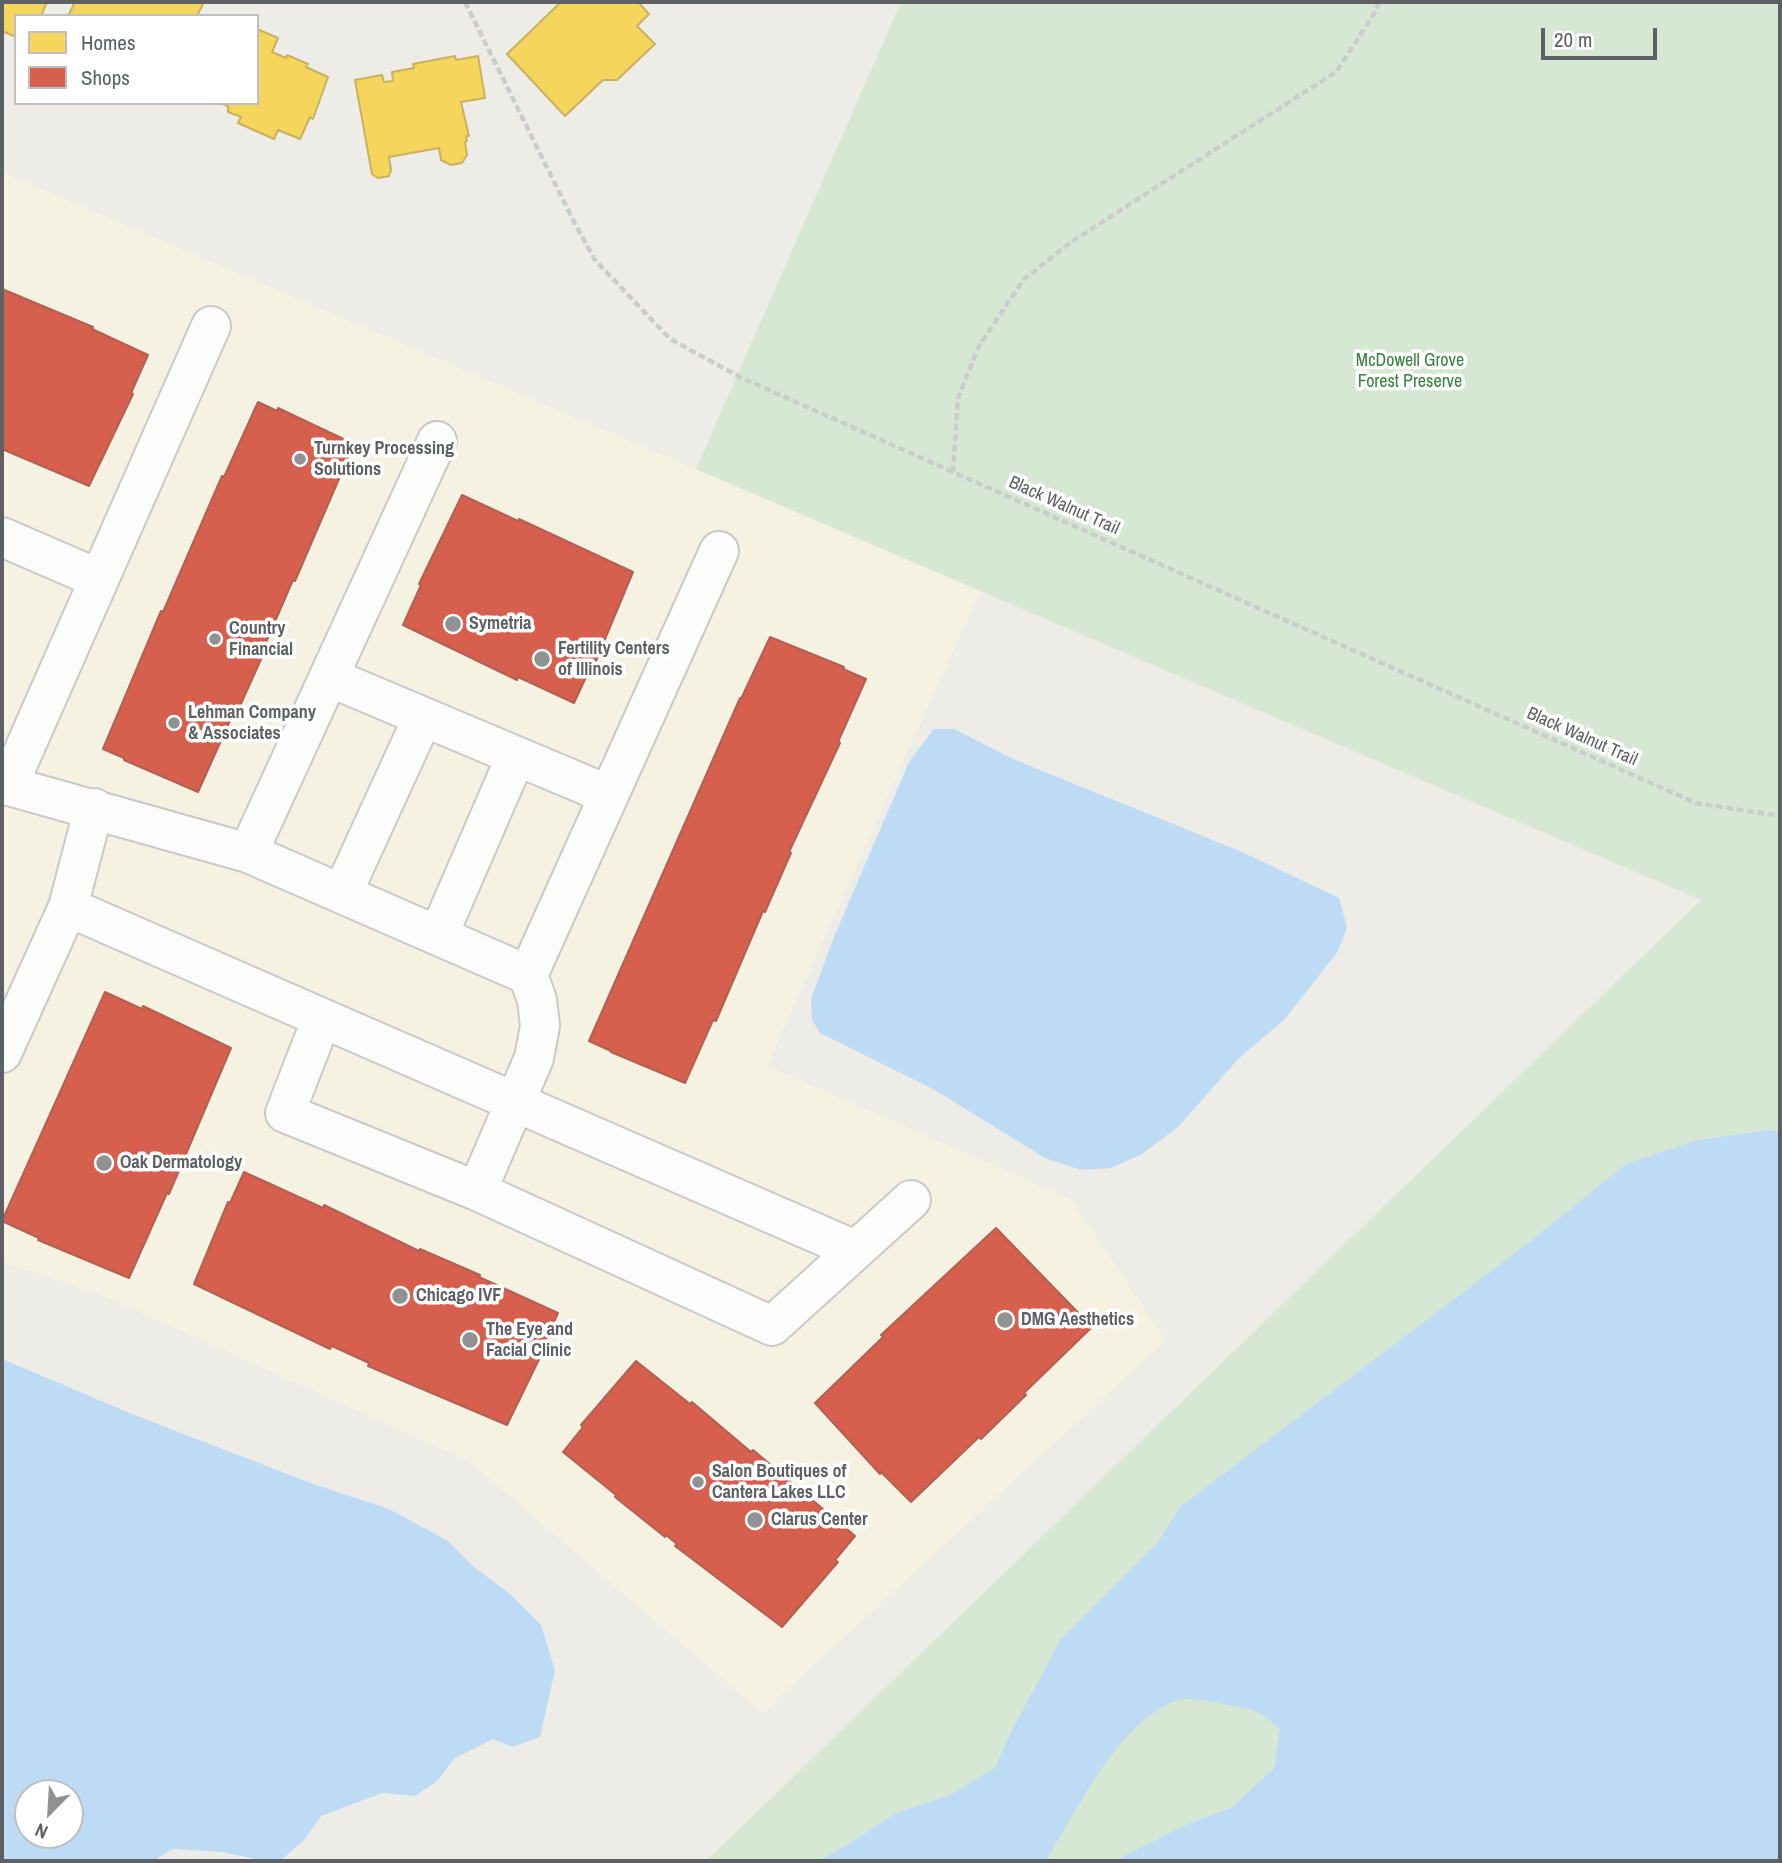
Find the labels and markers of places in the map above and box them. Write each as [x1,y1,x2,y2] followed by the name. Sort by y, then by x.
[314,438,454,480] place label: Turnkey Processing Solutions
[292,451,308,467] marker: Turnkey Processing Solutions
[469,613,531,635] place label: Symetria
[443,614,463,634] marker: Symetria
[229,618,293,660] place label: Country Financial
[207,631,223,647] marker: Country Financial
[558,638,670,680] place label: Fertility Centers of Illinois
[532,649,552,669] marker: Fertility Centers of Illinois
[188,702,316,744] place label: Lehman Company & Associates
[166,715,182,731] marker: Lehman Company & Associates
[120,1152,242,1174] place label: Oak Dermatology
[94,1153,114,1173] marker: Oak Dermatology
[416,1285,501,1307] place label: Chicago IVF
[390,1286,410,1306] marker: Chicago IVF
[1021,1309,1134,1331] place label: DMG Aesthetics
[995,1310,1015,1330] marker: DMG Aesthetics
[486,1319,573,1362] place label: The Eye and Facial Clinic
[460,1330,480,1350] marker: The Eye and Facial Clinic
[712,1461,846,1504] place label: Salon Boutiques of Cantera Lakes LLC
[690,1474,706,1490] marker: Salon Boutiques of Cantera Lakes LLC
[771,1509,868,1531] place label: Clarus Center
[745,1510,765,1530] marker: Clarus Center

